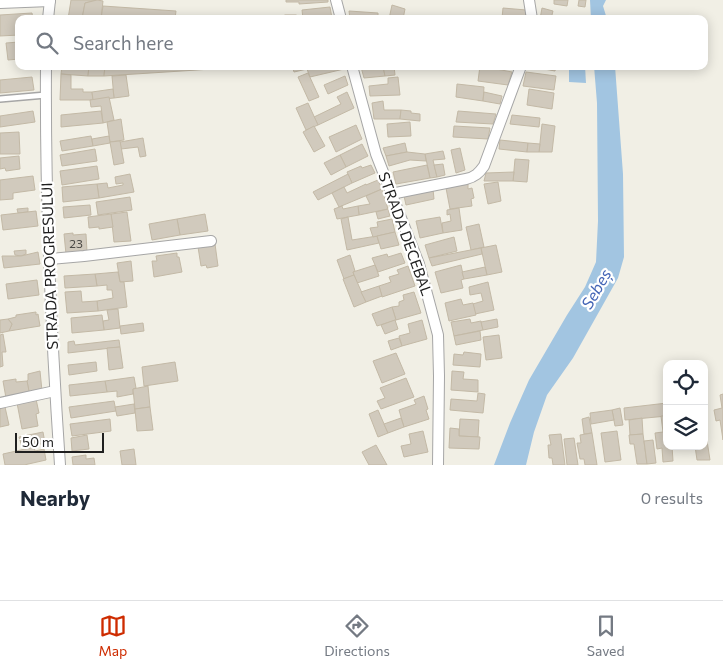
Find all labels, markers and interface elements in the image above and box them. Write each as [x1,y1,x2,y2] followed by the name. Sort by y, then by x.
[15,15,708,70] search box
[33,29,61,57] icon: search
[73,31,173,54] text: Search here
[375,169,437,298] street label: STRADA DECEBAL
[37,182,61,350] street label: STRADA PROGRESULUI
[69,236,83,250] house number: 23
[577,265,616,313] water label: Sebeș
[663,360,708,450] map controls
[663,360,708,405] button: locate
[663,405,708,450] button: layers
[15,430,104,453] scale bar
[22,433,54,450] text: 50 m
[20,485,90,510] text: Nearby
[641,488,703,507] text: 0 results
[98,612,127,659] tab: Map
[324,612,390,659] tab: Directions
[587,612,625,659] tab: Saved

